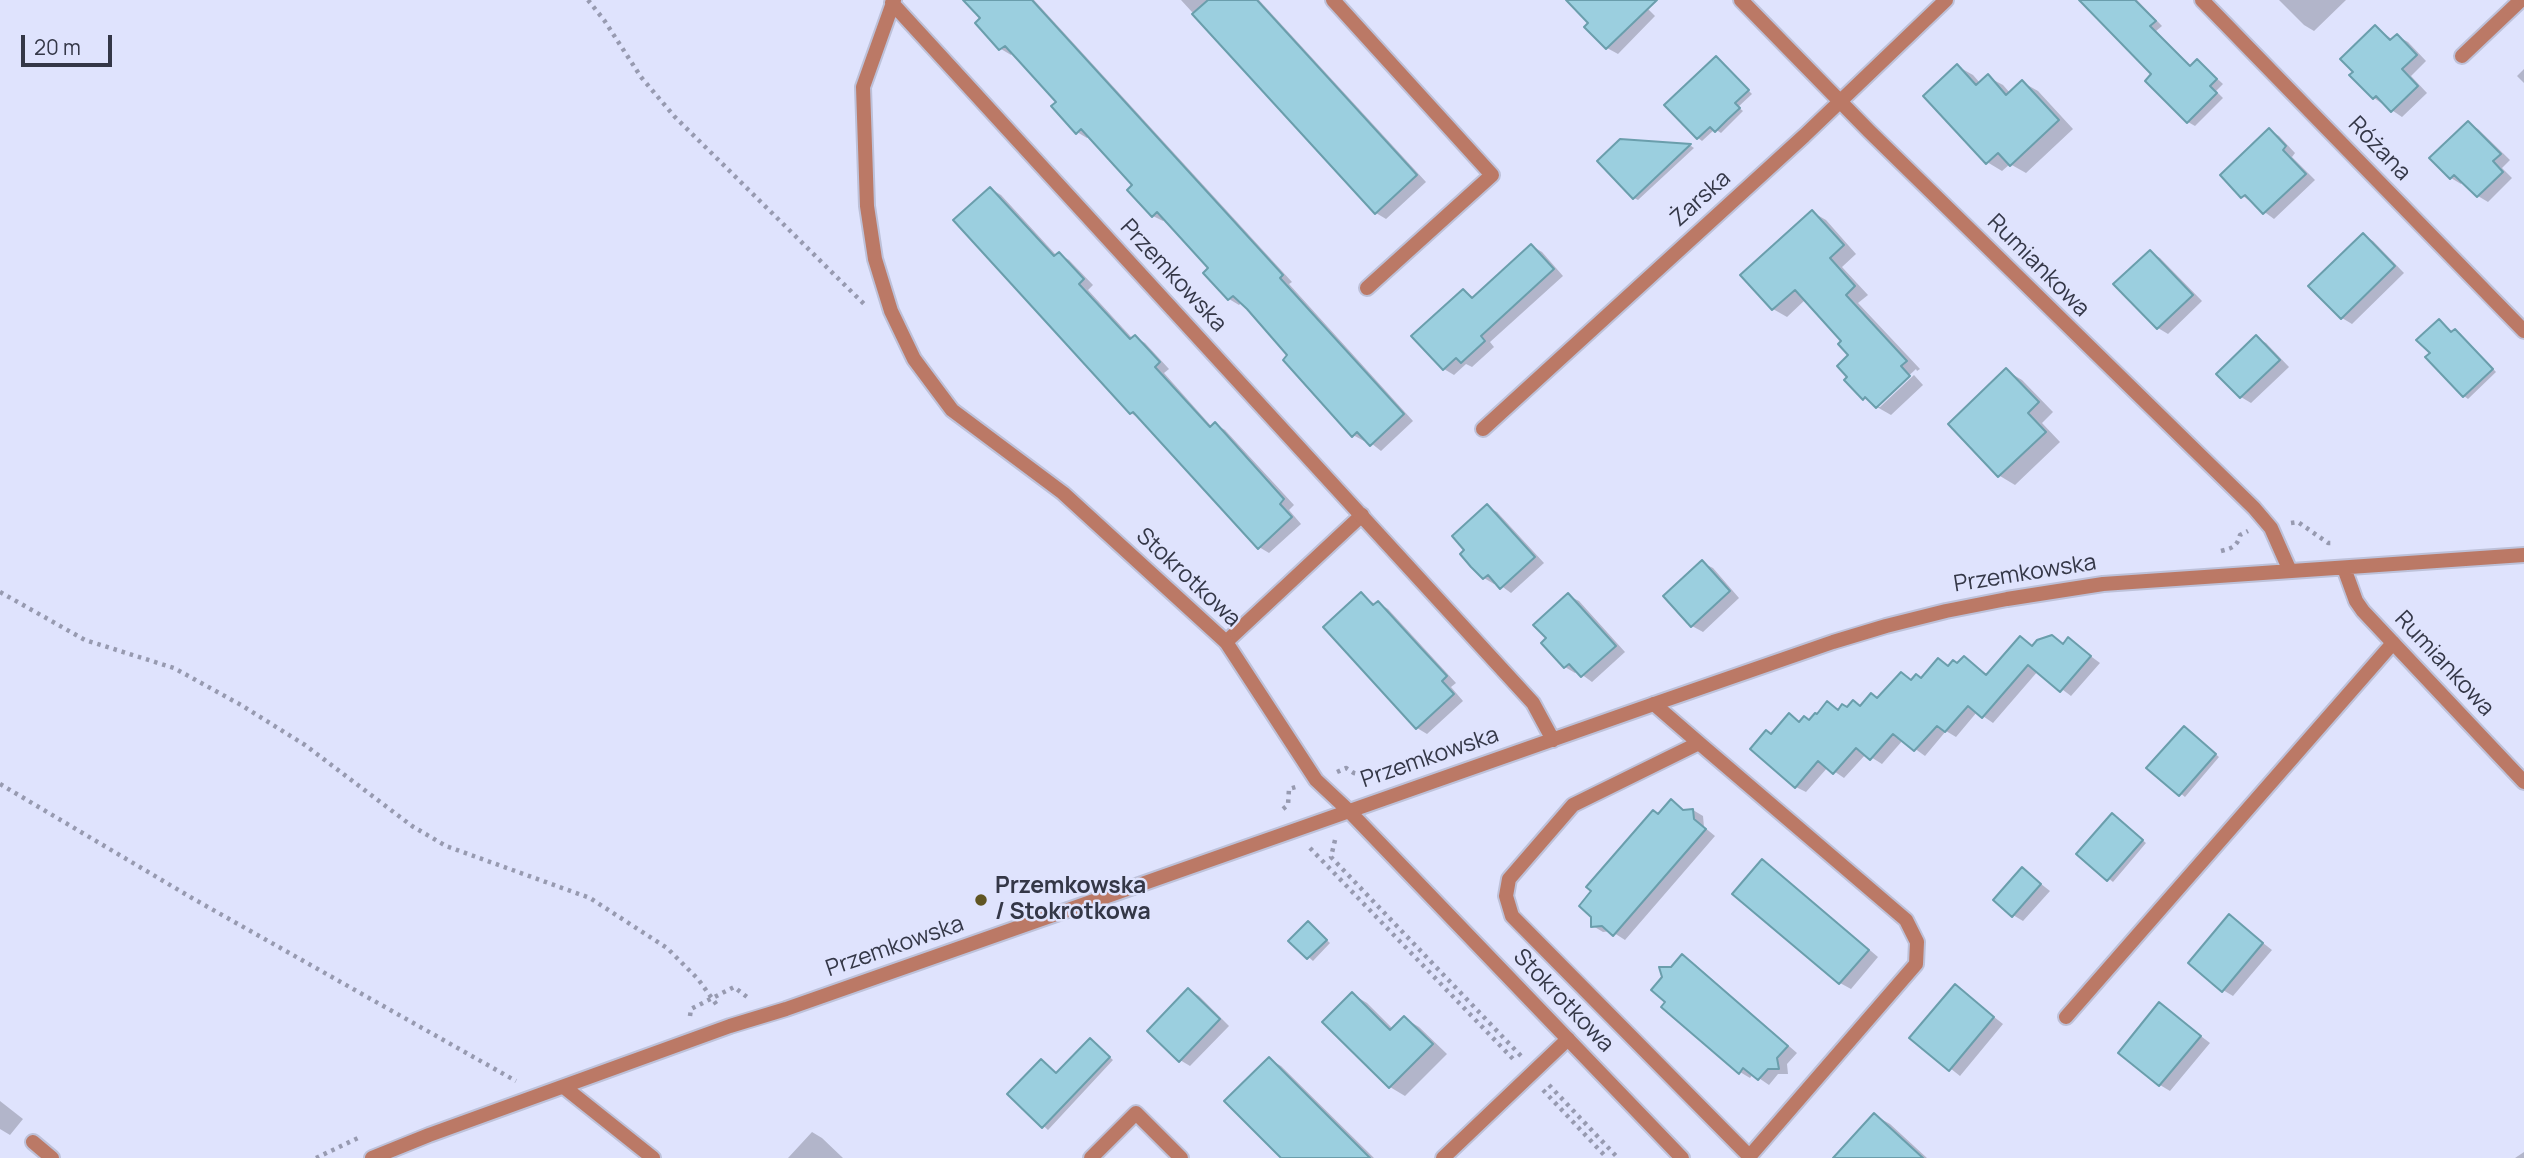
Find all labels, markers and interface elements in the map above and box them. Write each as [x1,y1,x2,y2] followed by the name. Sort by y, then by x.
[24,21,116,65] scale bar
[34,33,81,61] text: 20 m
[2342,111,2416,187] street label: Różana
[1665,165,1737,233] street label: Żarska
[1981,209,2095,323] street label: Rumiankowa
[1114,214,1232,338] street label: Przemkowska
[1130,523,1246,633] street label: Stokrotkowa
[1952,549,2098,599] street label: Przemkowska
[2388,606,2500,722] street label: Rumiankowa
[1358,722,1502,794] street label: Przemkowska
[995,873,1151,927] place label: Przemkowska / Stokrotkowa
[973,892,989,908] marker: Przemkowska / Stokrotkowa
[823,911,967,983] street label: Przemkowska
[1507,944,1619,1058] street label: Stokrotkowa

